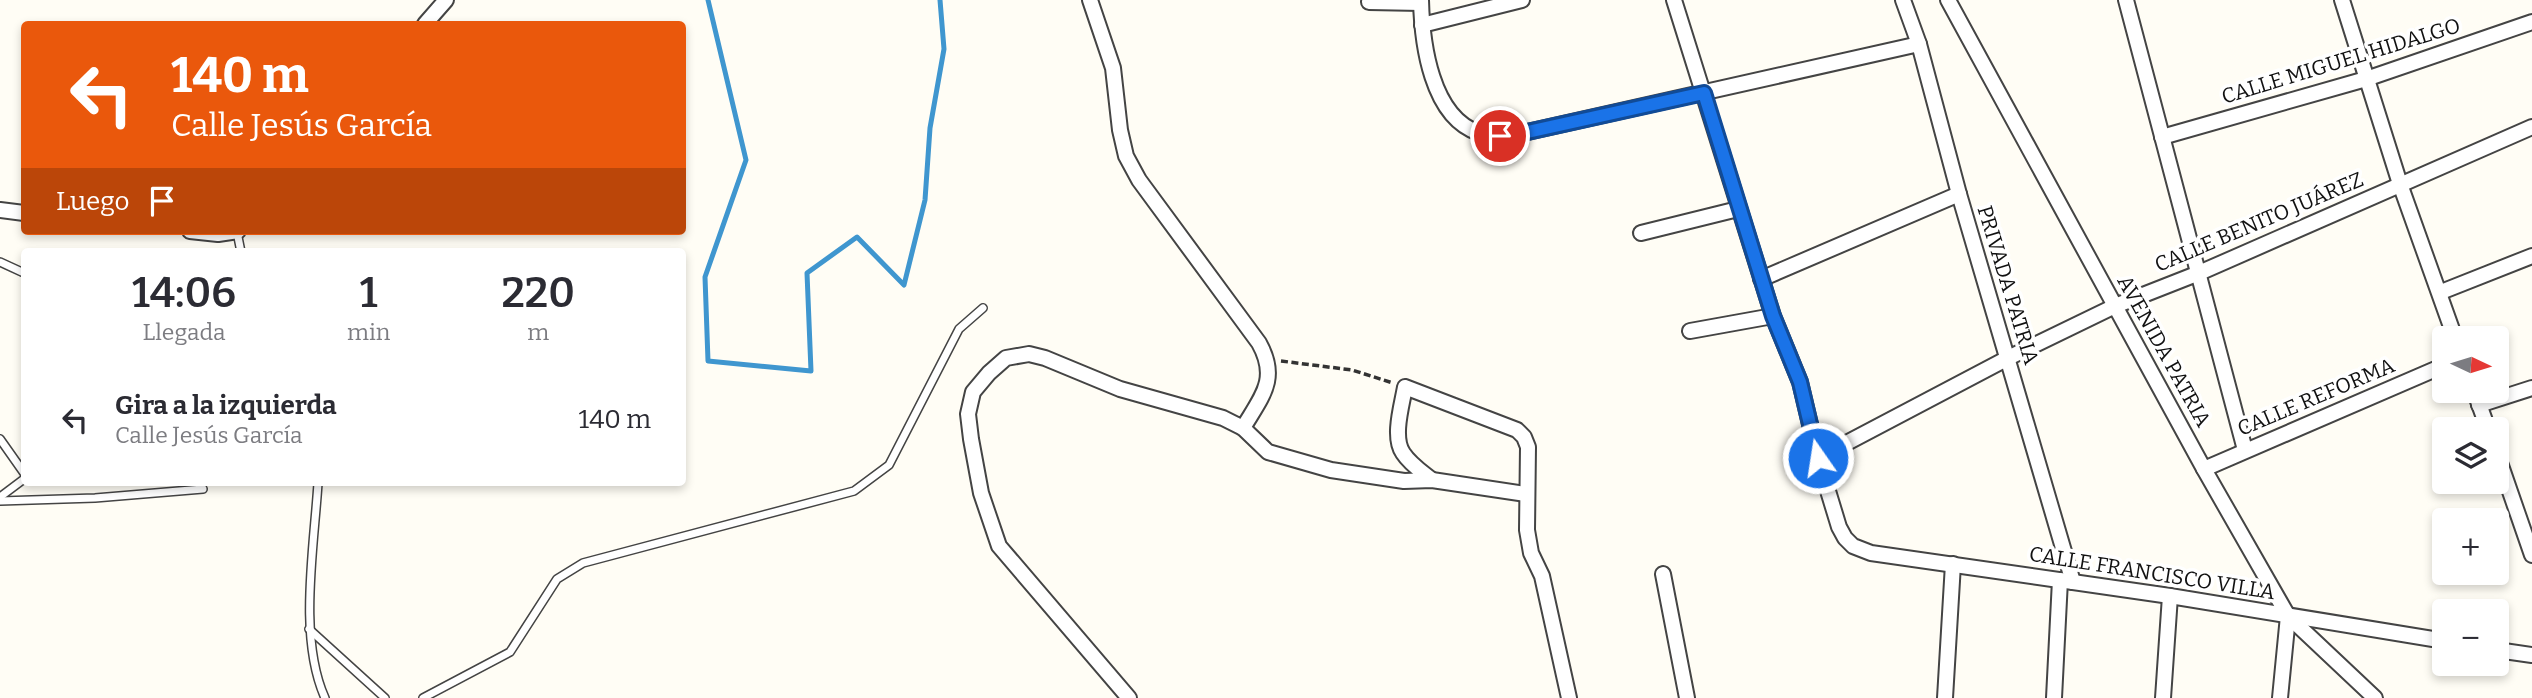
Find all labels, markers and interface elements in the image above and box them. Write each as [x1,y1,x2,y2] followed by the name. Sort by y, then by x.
[2218,12,2464,110] street label: CALLE MIGUEL HIDALGO
[171,46,309,105] text: 140 m
[56,49,147,140] icon: left
[171,106,432,144] text: Calle Jesús García
[1470,106,1530,166] pin
[1481,117,1519,155] icon: arrive
[2151,166,2367,278] street label: CALLE BENITO JUÁREZ
[143,182,181,220] icon: arrive
[56,186,129,217] text: Luego
[1971,202,2045,368] street label: PRIVADA PATRIA
[132,268,236,318] text: 14:06
[360,268,378,318] text: 1
[501,268,575,318] text: 220
[2112,271,2217,432] street label: AVENIDA PATRIA
[143,318,226,346] text: Llegada
[347,318,390,346] text: min
[527,318,549,346] text: m
[2432,326,2510,402] north arrow
[2432,326,2509,676] map controls
[2234,352,2399,442] street label: CALLE REFORMA
[115,390,337,421] text: Gira a la izquierda
[56,401,94,439] icon: left
[579,404,651,435] text: 140 m
[2432,417,2509,494] button: layers
[115,421,303,449] text: Calle Jesús García
[1781,421,1855,495] position arrow
[2432,508,2509,585] button: +
[2027,541,2277,605] street label: CALLE FRANCISCO VILLA
[2432,599,2509,676] button: −

